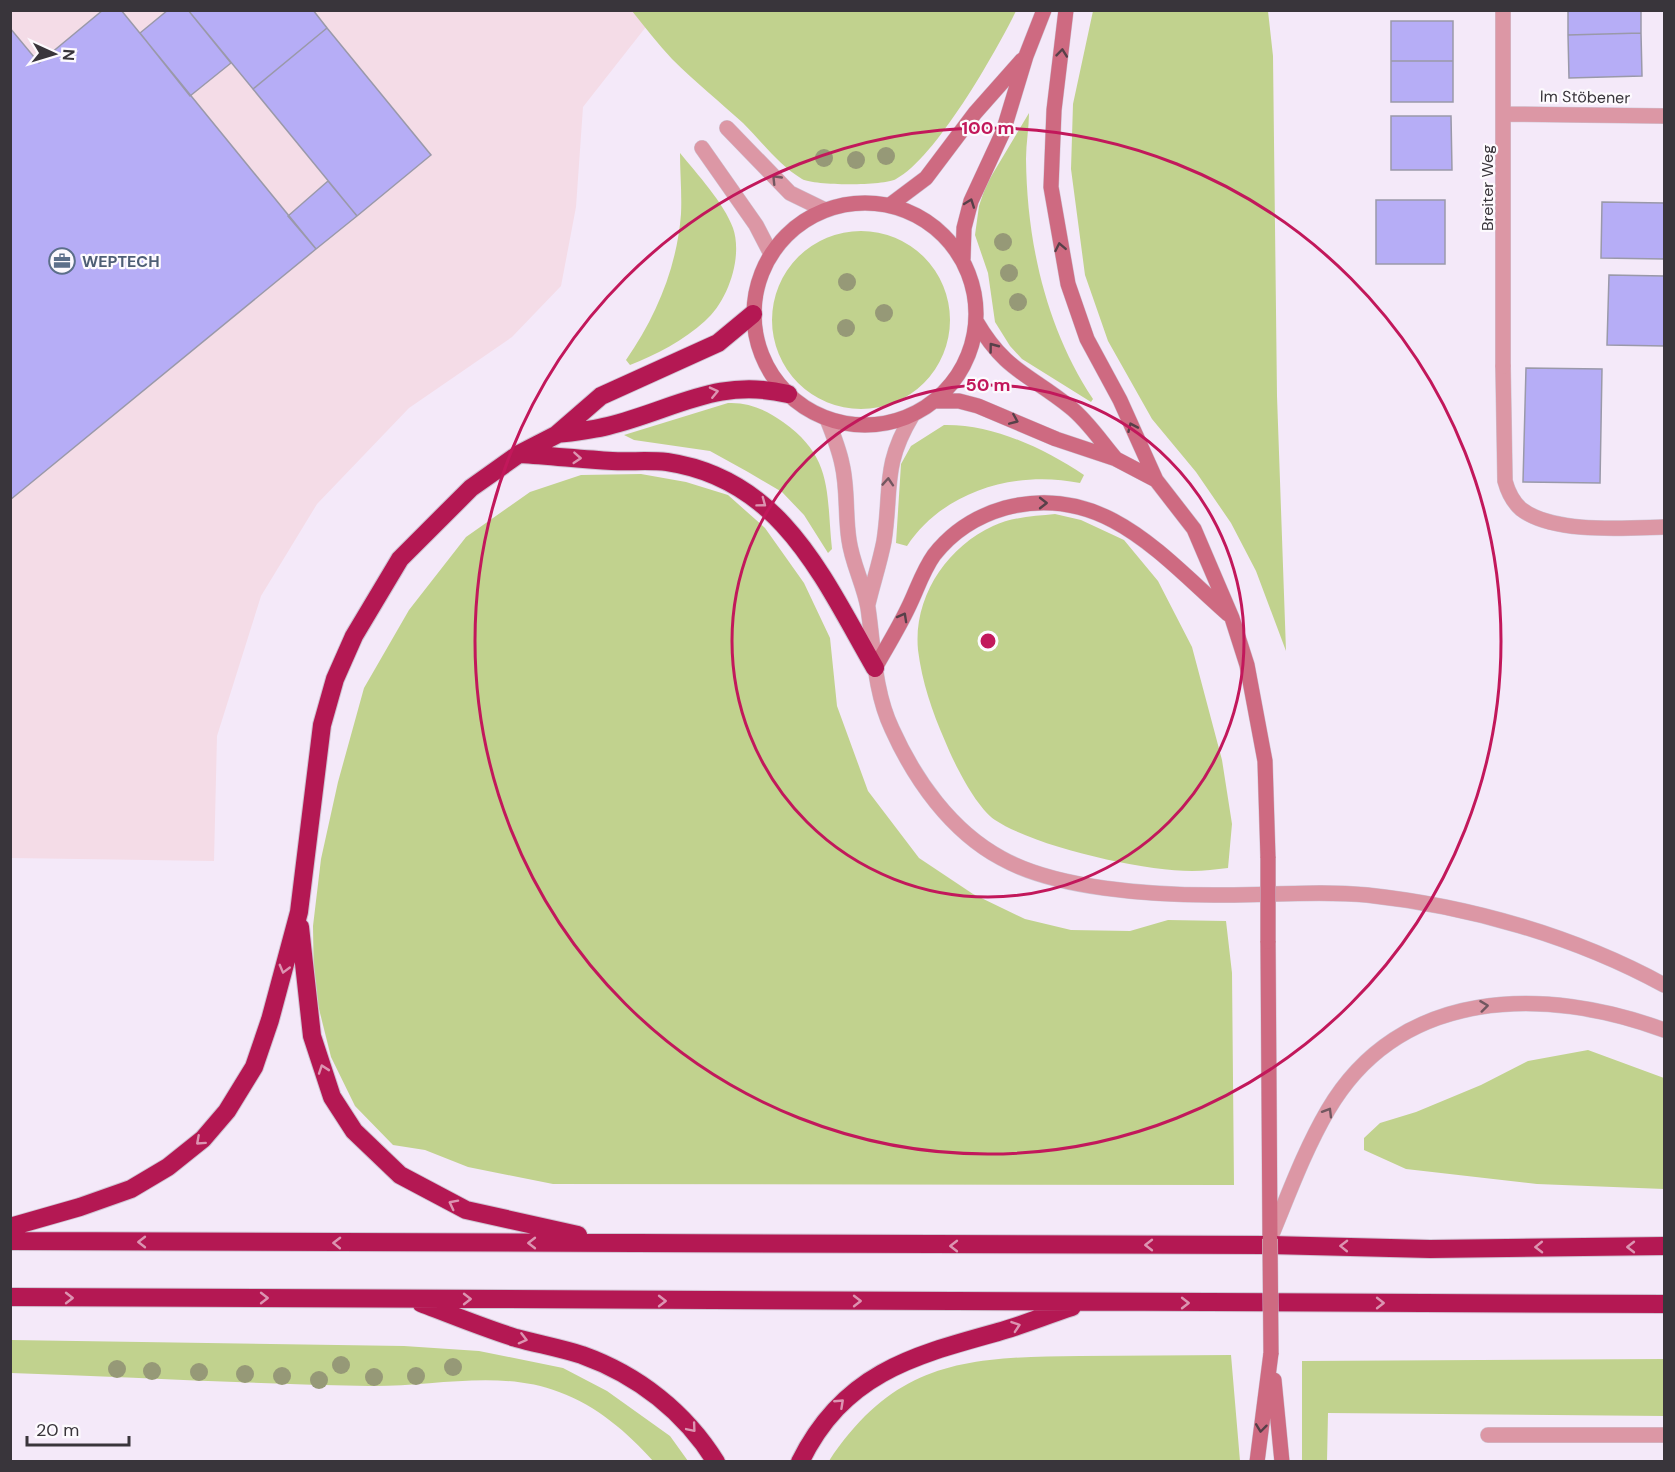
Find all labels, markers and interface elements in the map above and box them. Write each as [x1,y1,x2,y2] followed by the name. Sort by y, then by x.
[24,24,84,84] north arrow
[58,48,79,62] text: N
[1055,48,1068,57] one-way arrow
[1540,86,1630,108] street label: Im Stöbener
[961,116,1015,140] text: 100 m
[1477,145,1498,231] street label: Breiter Weg
[773,176,784,187] one-way arrow
[963,198,976,208] one-way arrow
[1054,242,1067,252] one-way arrow
[47,246,77,276] office icon: WEPTECH
[82,251,160,272] place label: WEPTECH
[989,342,1000,353] one-way arrow
[965,373,1011,397] text: 50 m
[709,387,719,400] one-way arrow
[1008,413,1019,425] one-way arrow
[1127,422,1139,433] one-way arrow
[572,452,581,465] one-way arrow
[882,478,895,487] one-way arrow
[756,496,767,507] one-way arrow
[1039,497,1048,509] one-way arrow
[896,613,908,623] one-way arrow
[978,631,998,651] centre of rings
[278,964,291,974] one-way arrow
[1479,1000,1489,1013] one-way arrow
[317,1064,330,1075] one-way arrow
[1321,1108,1333,1118] one-way arrow
[196,1134,207,1145] one-way arrow
[449,1200,460,1211] one-way arrow
[138,1236,147,1248] one-way arrow
[333,1237,342,1249] one-way arrow
[528,1237,537,1249] one-way arrow
[1144,1239,1153,1251] one-way arrow
[949,1240,958,1252] one-way arrow
[1339,1240,1348,1253] one-way arrow
[1534,1241,1543,1253] one-way arrow
[1626,1241,1635,1253] one-way arrow
[64,1292,73,1304] one-way arrow
[259,1292,268,1304] one-way arrow
[462,1293,471,1305] one-way arrow
[657,1295,666,1307] one-way arrow
[852,1295,861,1307] one-way arrow
[1181,1297,1190,1309] one-way arrow
[1376,1297,1385,1309] one-way arrow
[1011,1320,1021,1333] one-way arrow
[517,1332,527,1344] one-way arrow
[833,1399,844,1410] one-way arrow
[27,1409,129,1447] scale bar
[36,1418,79,1442] text: 20 m
[685,1421,696,1432] one-way arrow
[1256,1424,1268,1433] one-way arrow

